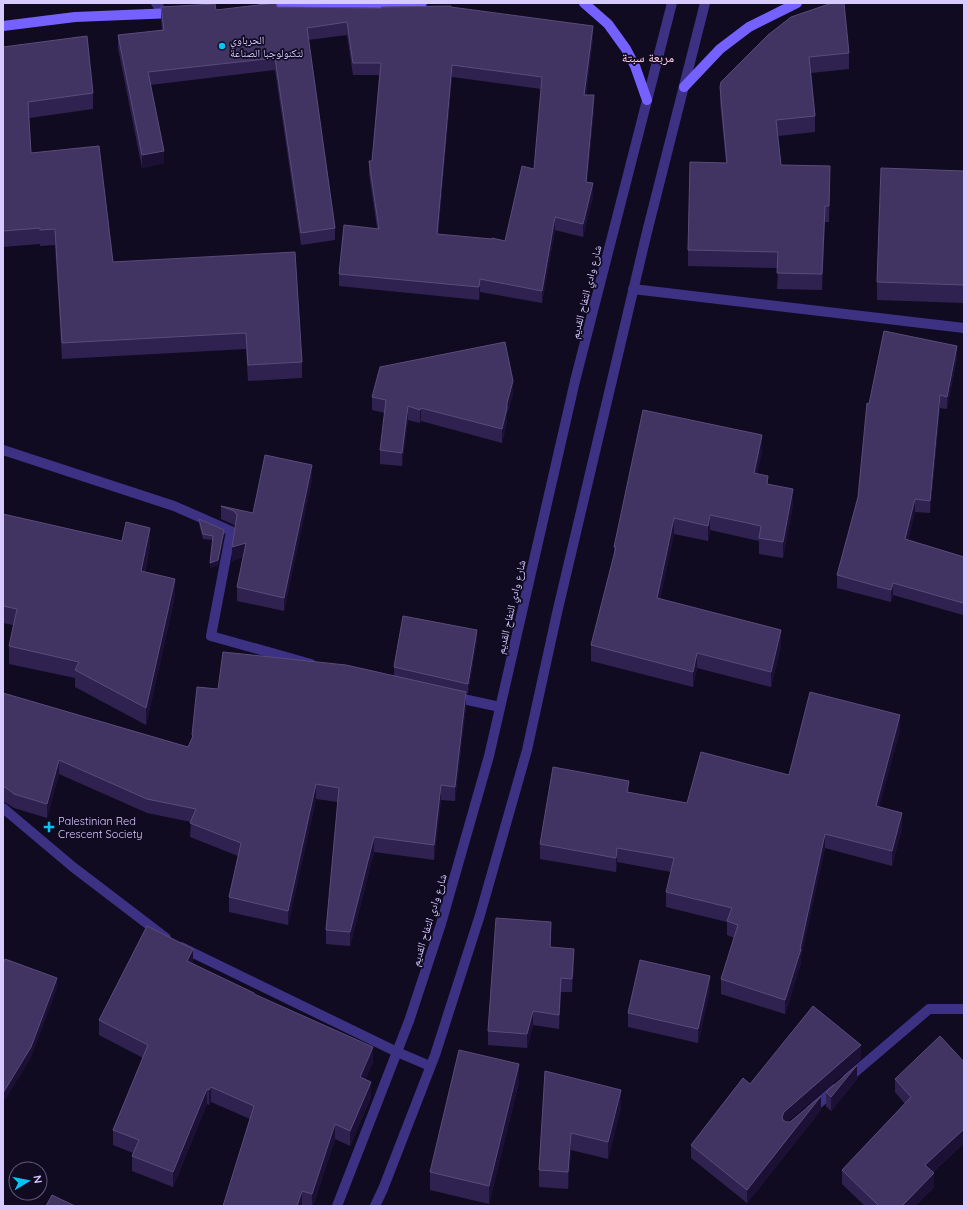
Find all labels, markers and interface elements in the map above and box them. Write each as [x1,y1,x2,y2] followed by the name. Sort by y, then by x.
[230,33,303,60] place label: الحرباوي لتكنولوجبا الصناعة
[217,41,227,51] marker: الحرباوي لتكنولوجبا الصناعة
[622,49,674,66] district label: مربعة سبتة
[568,244,606,341] street label: شارع وادي التفاح القديم
[493,559,530,656] street label: شارع وادي التفاح القديم
[58,814,143,841] place label: Palestinian Red Crescent Society
[43,821,55,833] marker: Palestinian Red Crescent Society
[408,872,451,968] street label: شارع وادي التفاح القديم
[8,1161,48,1201] north arrow
[30,1174,45,1184] text: N

